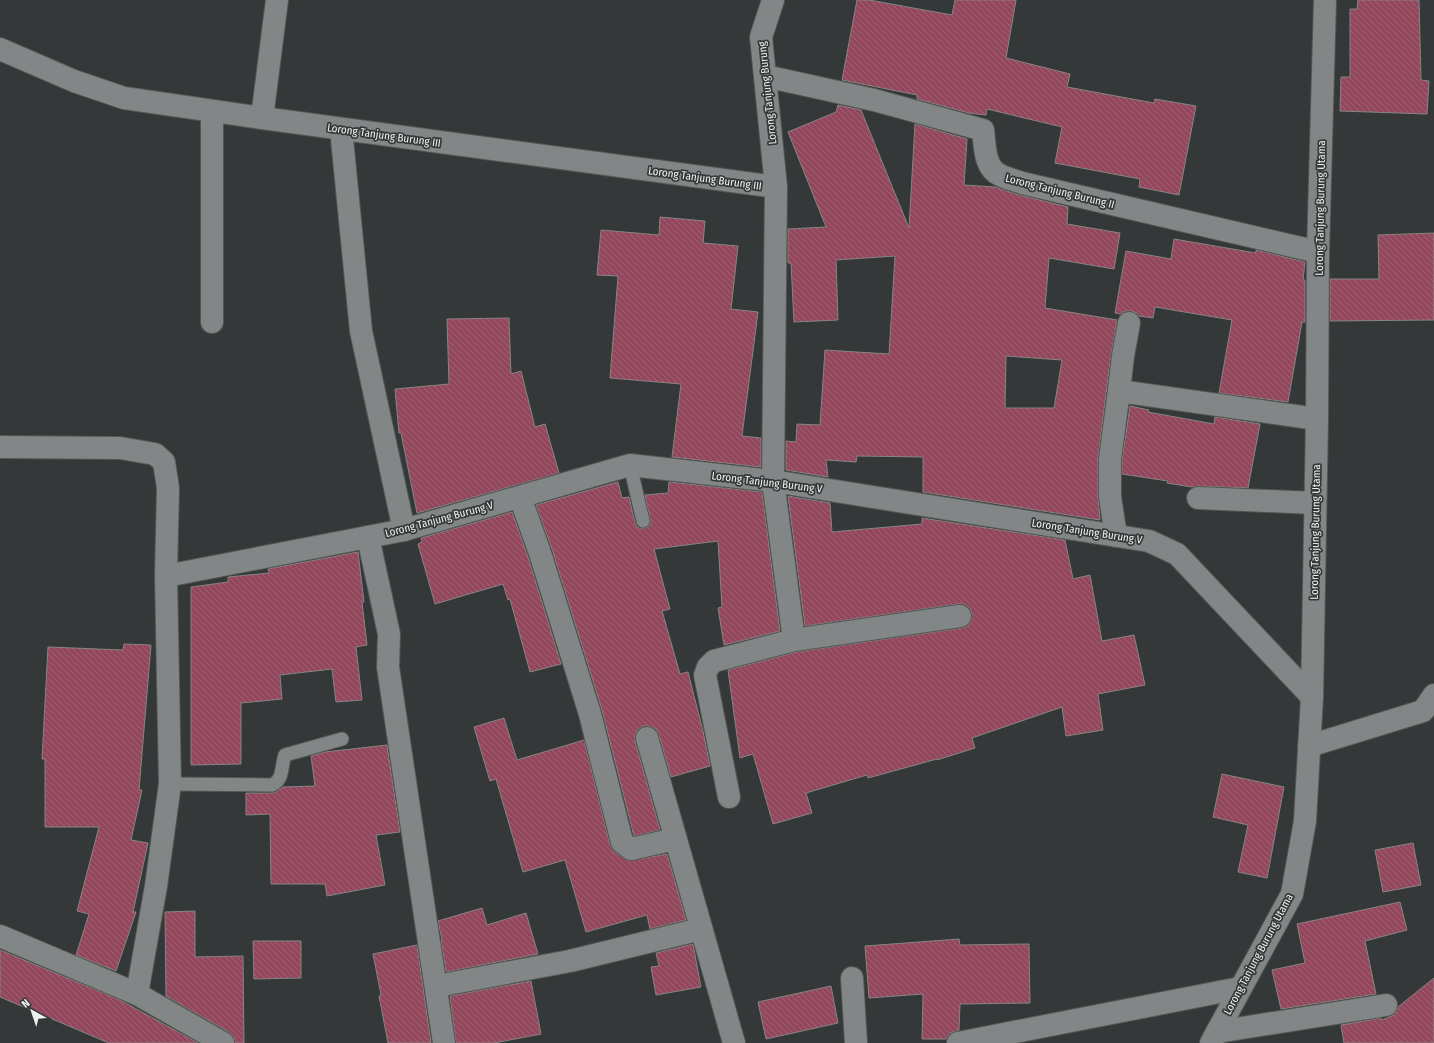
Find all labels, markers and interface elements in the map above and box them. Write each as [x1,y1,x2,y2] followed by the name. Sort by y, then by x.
[756,40,779,145] street label: Lorong Tanjung Burung
[326,121,442,150] street label: Lorong Tanjung Burung III
[1313,140,1328,276] street label: Lorong Tanjung Burung Utama
[647,164,763,193] street label: Lorong Tanjung Burung III
[1004,172,1116,211] street label: Lorong Tanjung Burung II
[1308,464,1323,600] street label: Lorong Tanjung Burung Utama
[711,469,824,496] street label: Lorong Tanjung Burung V
[384,499,495,540] street label: Lorong Tanjung Burung V
[1031,516,1143,547] street label: Lorong Tanjung Burung V
[1221,891,1296,1017] street label: Lorong Tanjung Burung Utama
[12,991,52,1031] north arrow
[19,997,33,1011] text: N

